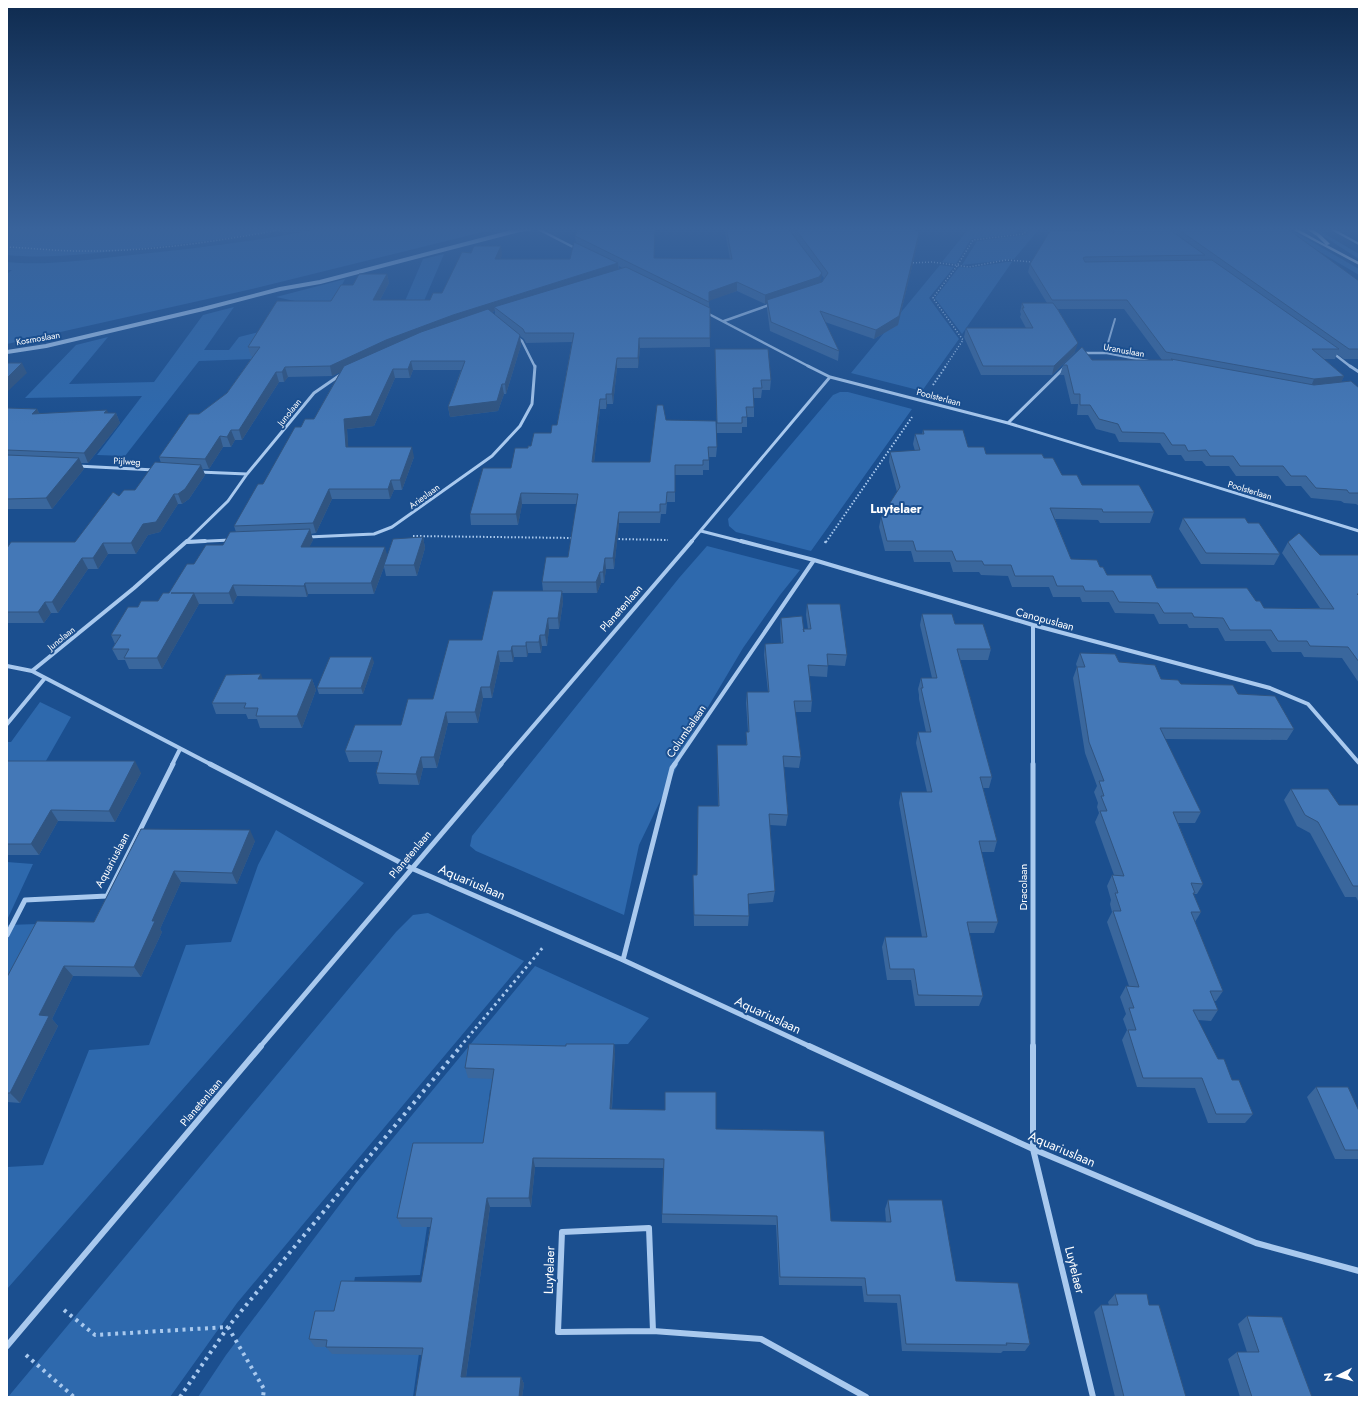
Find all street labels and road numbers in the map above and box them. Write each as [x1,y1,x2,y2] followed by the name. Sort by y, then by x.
[15,328,61,348] street label: Kosmoslaan
[1102,340,1146,360] street label: Uranuslaan
[915,385,963,409] street label: Poolsterlaan
[273,395,304,429] street label: Junolaan
[113,454,141,468] street label: Pijlweg
[1226,477,1274,503] street label: Poolsterlaan
[406,480,442,512] street label: Arieslaan
[596,581,646,635] street label: Planetenlaan
[1014,604,1076,634] street label: Canopuslaan
[44,623,78,654] street label: Junolaan
[662,701,710,761] street label: Columbalaan
[385,827,435,881] street label: Planetenlaan
[91,830,133,890] street label: Aquariuslaan
[435,859,509,905] street label: Aquariuslaan
[1015,864,1031,910] street label: Dracolaan
[732,991,804,1039] street label: Aquariuslaan
[176,1075,226,1129] street label: Planetenlaan
[1025,1126,1099,1172] street label: Aquariuslaan
[1060,1244,1090,1296] street label: Luytelaer
[539,1245,559,1294] street label: Luytelaer

